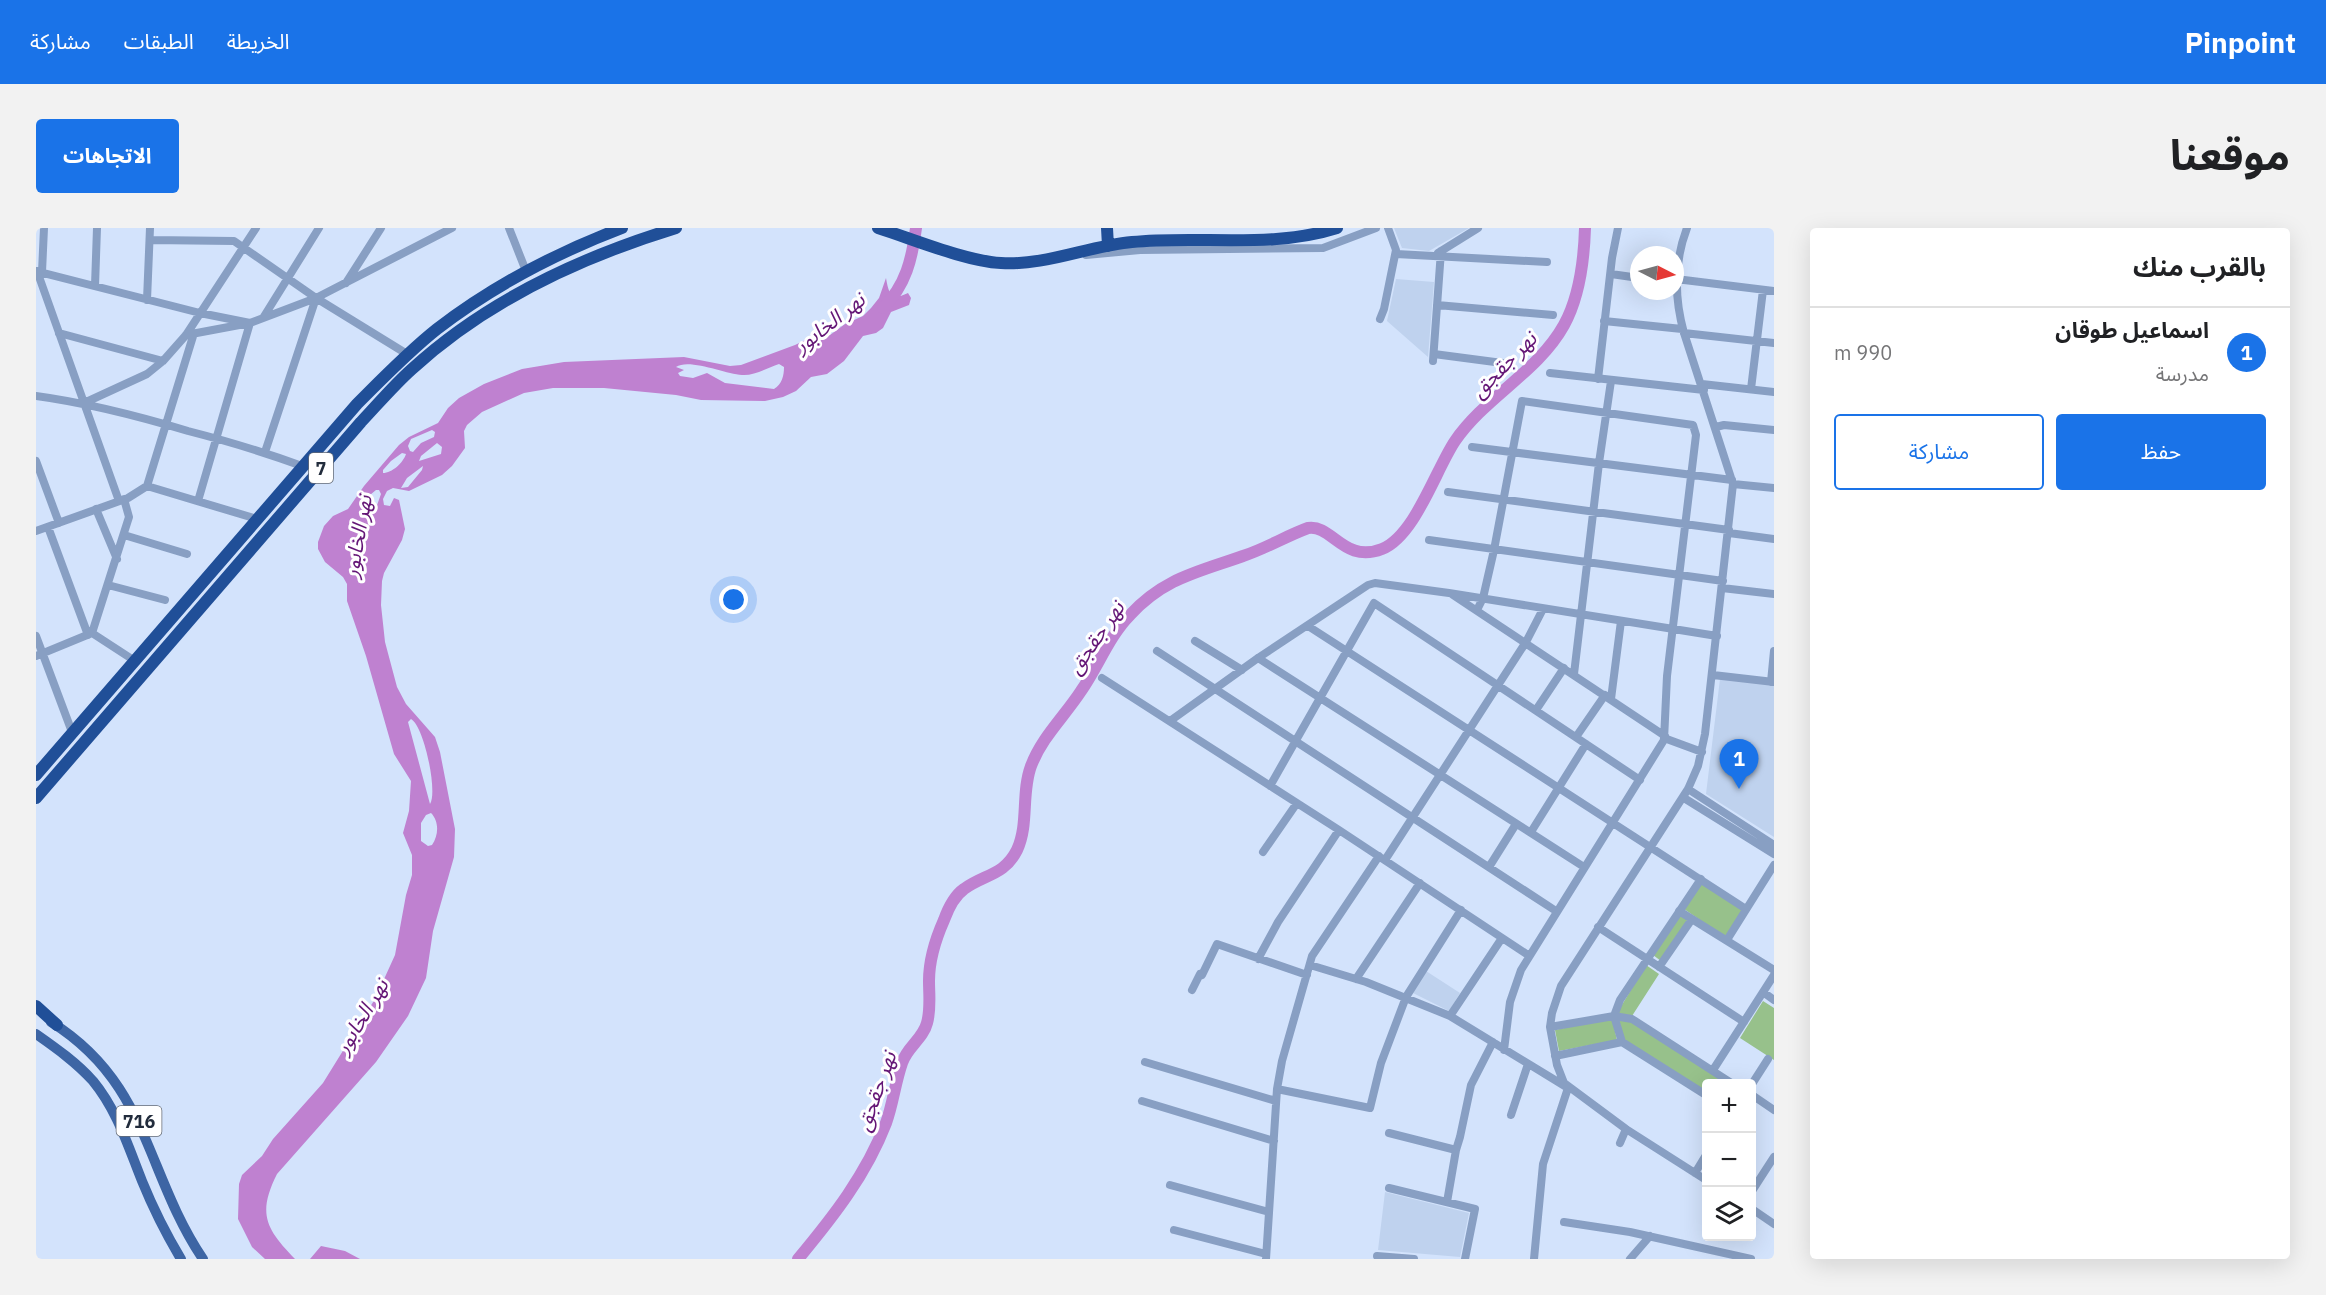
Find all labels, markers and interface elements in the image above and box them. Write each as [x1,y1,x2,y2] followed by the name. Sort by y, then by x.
[2185,24,2296,61] text: Pinpoint
[30,27,91,55] text: مشاركة
[124,27,194,55] text: الطبقات
[227,27,290,55] text: الخريطة
[36,119,179,193] button: الاتجاهات
[2170,127,2290,182] text: موقعنا
[1630,246,1684,300] north arrow
[2133,249,2266,283] text: بالقرب منك
[786,285,871,360] water label: نهر الخابور
[2055,315,2209,344] text: اسماعيل طوقان
[1464,324,1543,403] water label: نهر جقجق
[1834,339,1892,366] text: 990 m
[2241,339,2253,366] text: 1
[2156,360,2209,387] text: مدرسة
[1834,414,2044,490] button: مشاركة
[2056,414,2266,490] button: حفظ
[309,453,333,483] road number: 7
[336,491,378,581] water label: نهر الخابور
[719,585,748,614] your location
[1060,594,1131,679] water label: نهر جقجق
[1720,740,1758,789] pin: 1
[327,972,395,1060] water label: نهر الخابور
[848,1046,903,1135] water label: نهر جقجق
[1702,1079,1756,1241] map controls
[1702,1079,1756,1133] button: +
[116,1106,162,1136] road number: 716
[1702,1133,1756,1187] button: −
[1702,1187,1756,1241] button: layers

